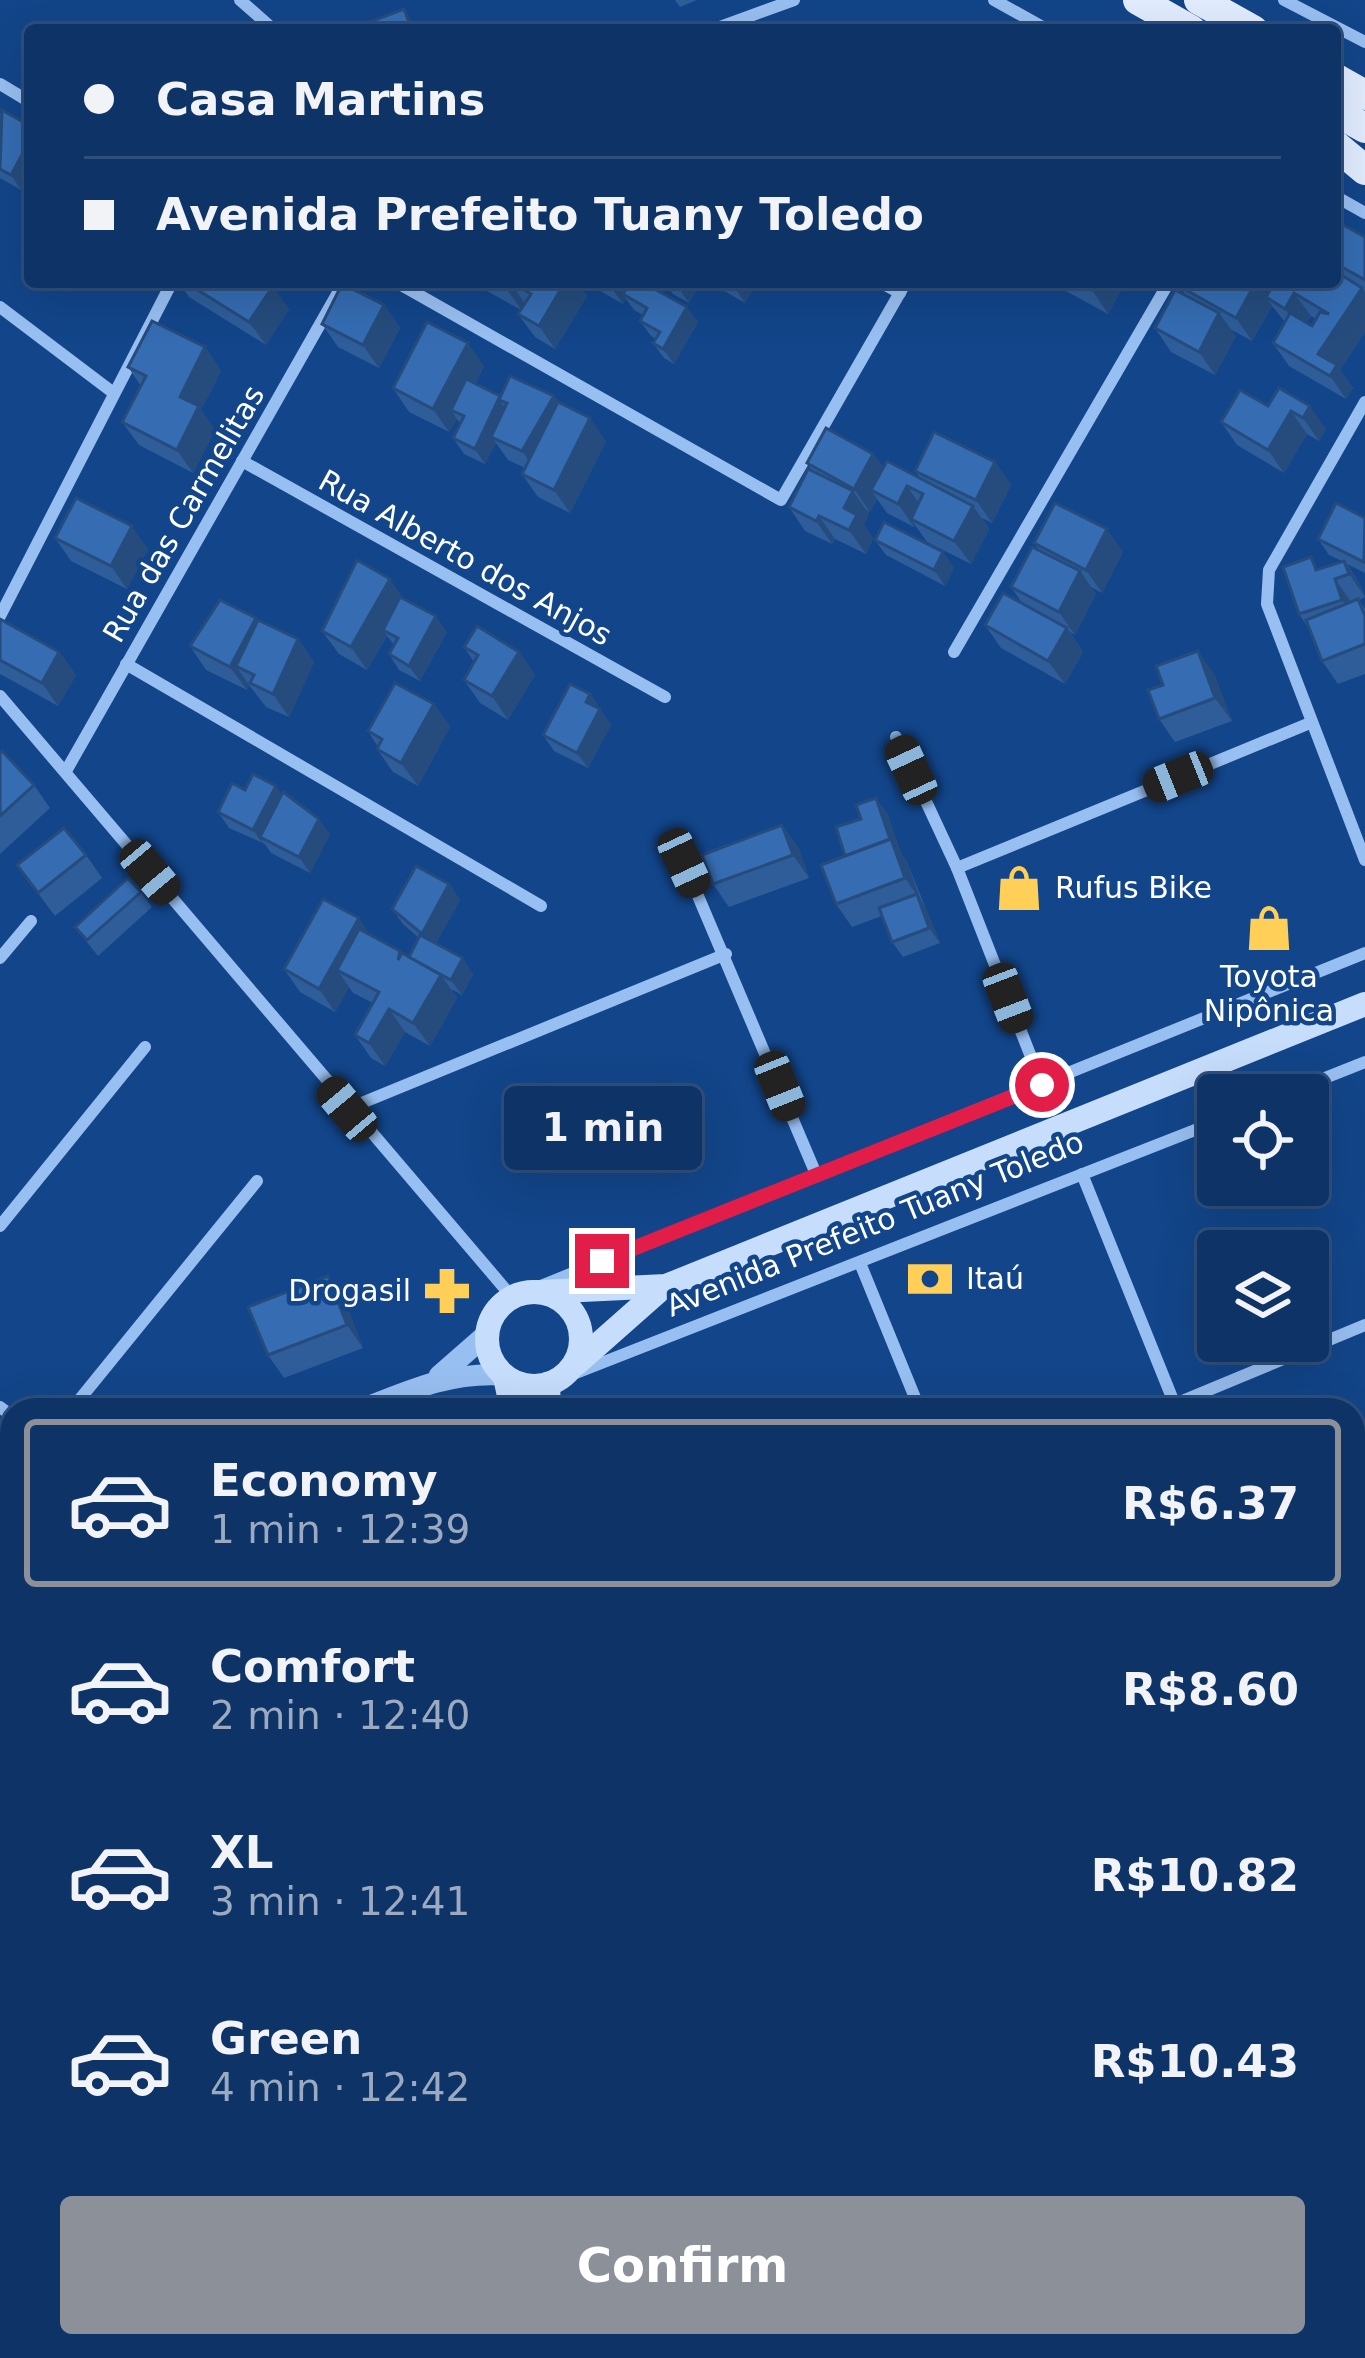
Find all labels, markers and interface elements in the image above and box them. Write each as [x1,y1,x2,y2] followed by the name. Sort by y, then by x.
[156,73,485,126] text: Casa Martins
[156,188,924,241] text: Avenida Prefeito Tuany Toledo
[96,379,271,648] street label: Rua das Carmelitas
[313,462,618,653] street label: Rua Alberto dos Anjos
[879,730,943,810] car
[1138,747,1218,807] car
[652,823,716,903] car
[113,833,187,911] car
[994,863,1044,913] shop icon: Rufus Bike
[1055,870,1212,905] place label: Rufus Bike
[1244,903,1294,953] shop icon: Toyota Nipônica
[978,958,1038,1038] car
[1204,959,1334,1028] place label: Toyota Nipônica
[750,1046,810,1126] car
[1015,1058,1069,1112] route start
[310,1070,384,1148] car
[1197,1074,1329,1362] map controls
[1197,1074,1329,1206] button: locate
[503,1087,701,1171] callout: 1 min
[542,1105,664,1150] text: 1 min
[661,1124,1089,1324] street label: Avenida Prefeito Tuany Toledo
[1197,1230,1329,1362] button: layers
[575,1234,629,1288] route end
[905,1254,955,1304] bank icon: Itaú
[966,1261,1024,1296] place label: Itaú
[422,1266,472,1316] pharmacy icon: Drogasil
[288,1273,411,1308] place label: Drogasil
[66,1449,174,1557] icon: car
[210,1454,438,1507] text: Economy
[1122,1477,1299,1530] text: R$6.37
[210,1507,470,1552] text: 1 min · 12:39
[66,1635,174,1743] icon: car
[210,1640,415,1693] text: Comfort
[1122,1663,1299,1716] text: R$8.60
[210,1693,470,1738] text: 2 min · 12:40
[66,1821,174,1929] icon: car
[210,1826,273,1879] text: XL
[1091,1849,1299,1902] text: R$10.82
[210,1879,470,1924] text: 3 min · 12:41
[66,2007,174,2115] icon: car
[210,2012,362,2065] text: Green
[1091,2035,1299,2088] text: R$10.43
[210,2065,470,2110] text: 4 min · 12:42
[60,2196,1305,2334] button: Confirm

